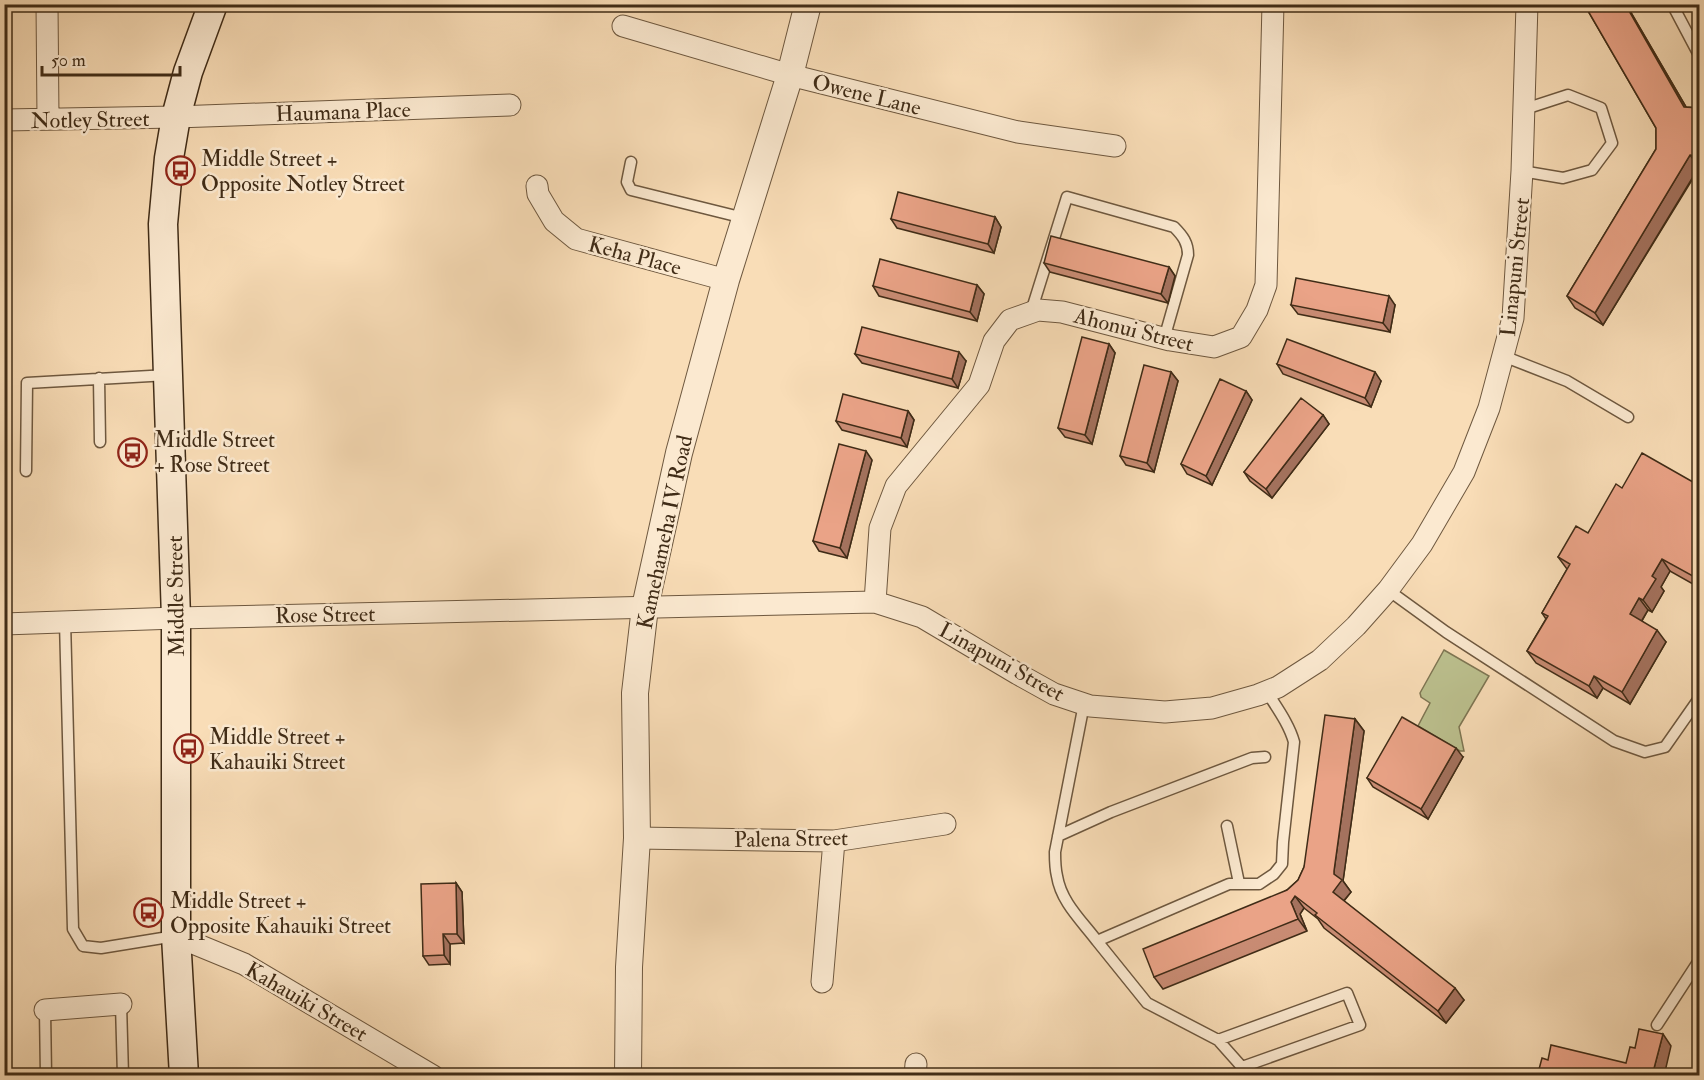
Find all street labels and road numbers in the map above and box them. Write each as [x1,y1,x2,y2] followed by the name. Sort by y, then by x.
[809,68,924,122] street label: Owene Lane
[275,96,411,128] street label: Haumana Place
[30,105,150,135] street label: Notley Street
[1494,196,1537,338] street label: Linapuni Street
[585,230,684,282] street label: Keha Place
[1070,301,1196,358] street label: Ahonui Street
[631,433,699,632] street label: Kamehameha IV Road
[161,535,191,657] street label: Middle Street
[275,600,376,630] street label: Rose Street
[933,616,1069,709] street label: Linapuni Street
[734,824,848,854] street label: Palena Street
[240,956,373,1048] street label: Kahauiki Street

